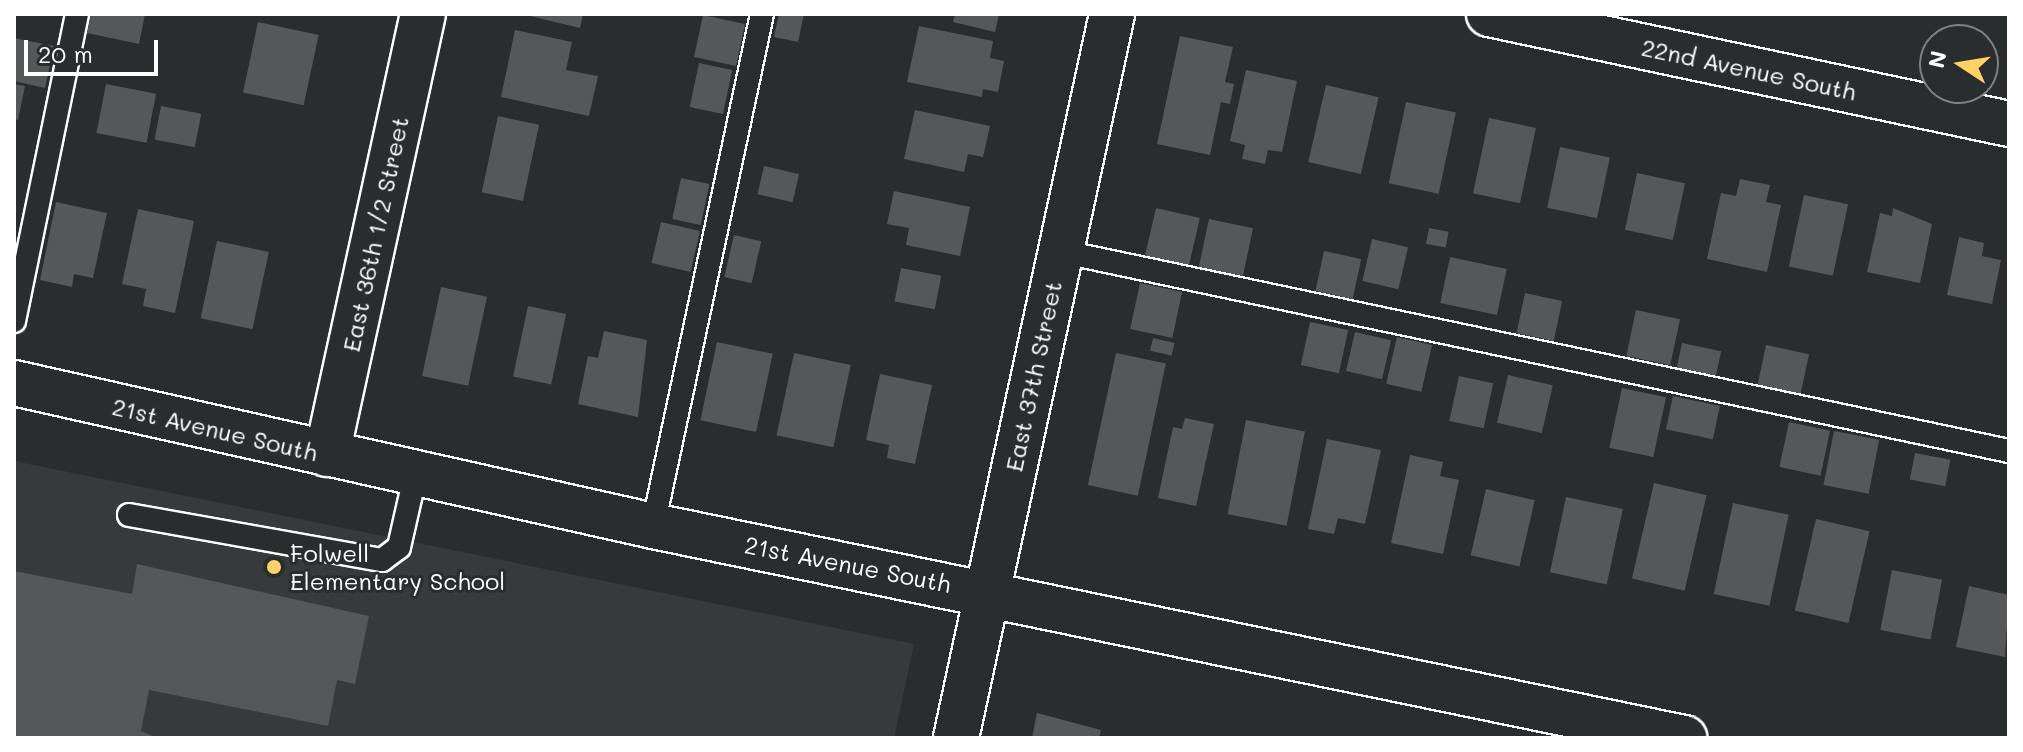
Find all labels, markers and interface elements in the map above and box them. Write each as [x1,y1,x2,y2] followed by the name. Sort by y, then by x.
[28,24,162,74] scale bar
[1919,24,1999,104] north arrow
[1639,32,1859,106] street label: 22nd Avenue South
[38,38,93,69] text: 20 m
[1921,48,1953,71] text: N
[336,114,414,354] street label: East 36th 1/2 Street
[999,278,1067,474] street label: East 37th Street
[110,391,320,467] street label: 21st Avenue South
[742,530,954,598] street label: 21st Avenue South
[290,539,505,595] place label: Folwell Elementary School
[265,558,283,576] marker: Folwell Elementary School

